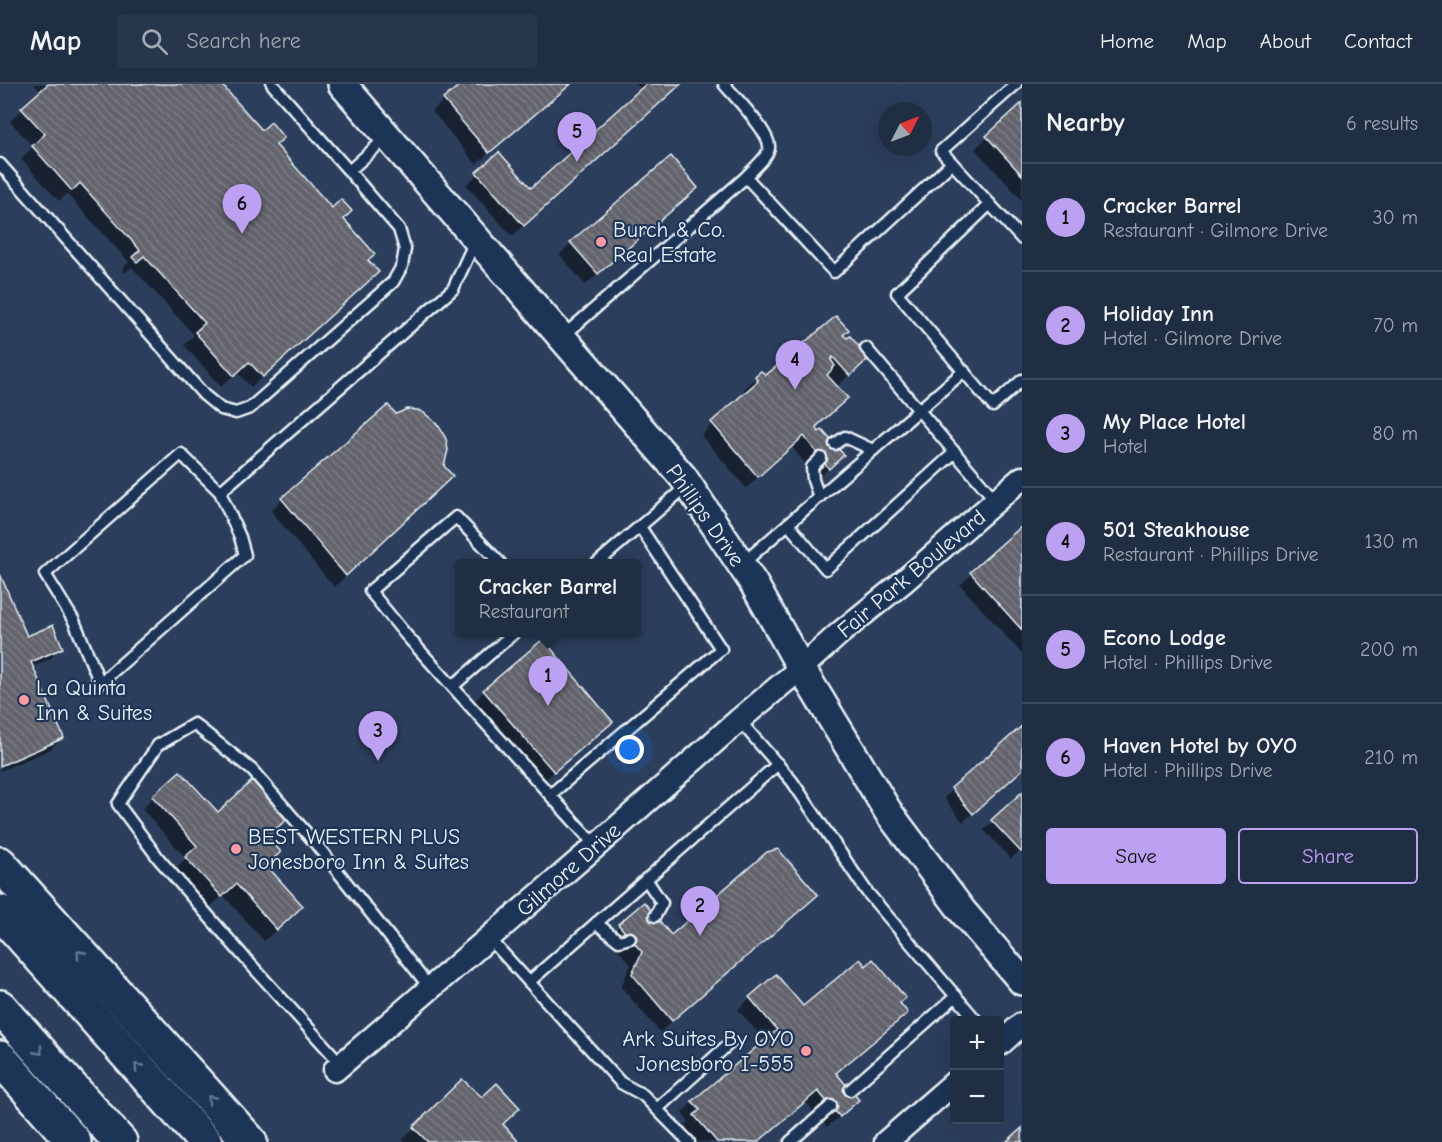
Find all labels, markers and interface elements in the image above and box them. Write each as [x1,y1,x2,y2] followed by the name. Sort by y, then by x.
[117,14,537,68] search box
[30,25,81,57] text: Map
[138,25,171,58] icon: search
[186,28,301,54] text: Search here
[1100,29,1154,53] text: Home
[1187,29,1227,53] text: Map
[1260,29,1311,53] text: About
[1344,29,1412,53] text: Contact
[878,102,932,156] north arrow
[1046,108,1125,138] text: Nearby
[558,112,596,162] pin: 5
[1346,112,1418,135] text: 6 results
[222,184,262,234] pin: 6
[1103,193,1242,219] text: Cracker Barrel
[1062,206,1069,229] text: 1
[1372,206,1418,229] text: 30 m
[613,217,725,268] place label: Burch & Co. Real Estate
[1103,219,1328,242] text: Restaurant · Gilmore Drive
[594,235,608,249] marker: Burch & Co. Real Estate
[1103,301,1214,327] text: Holiday Inn
[1061,314,1070,337] text: 2
[1373,314,1418,337] text: 70 m
[1103,327,1282,350] text: Hotel · Gilmore Drive
[776,340,814,390] pin: 4
[1103,409,1246,435] text: My Place Hotel
[1061,422,1070,445] text: 3
[1372,422,1418,445] text: 80 m
[1103,435,1147,458] text: Hotel
[660,459,750,572] street label: Phillips Drive
[832,504,991,643] street label: Fair Park Boulevard
[1103,517,1250,543] text: 501 Steakhouse
[1061,530,1070,553] text: 4
[1365,530,1418,553] text: 130 m
[1103,543,1319,566] text: Restaurant · Phillips Drive
[455,559,641,637] popup
[479,574,617,600] text: Cracker Barrel
[479,600,569,623] text: Restaurant
[1103,625,1226,651] text: Econo Lodge
[1060,638,1071,661] text: 5
[1360,638,1418,661] text: 200 m
[1103,651,1273,674] text: Hotel · Phillips Drive
[528,656,568,706] pin: 1
[36,675,152,726] place label: La Quinta Inn & Suites
[17,693,31,707] marker: La Quinta Inn & Suites
[358,712,398,761] pin: 3
[1103,733,1297,759] text: Haven Hotel by OYO
[615,735,644,764] your location
[1060,746,1071,769] text: 6
[1364,746,1418,769] text: 210 m
[1103,759,1273,782] text: Hotel · Phillips Drive
[511,817,626,922] street label: Gilmore Drive
[248,824,469,875] place label: BEST WESTERN PLUS Jonesboro Inn & Suites
[1046,828,1226,884] button: Save
[1238,828,1418,884] button: Share
[229,842,243,856] marker: BEST WESTERN PLUS Jonesboro Inn & Suites
[680,886,720,936] pin: 2
[76,950,87,960] one-way arrow
[950,1016,1004,1124] map controls
[950,1016,1004,1070] button: +
[622,1026,794,1077] place label: Ark Suites By OYO Jonesboro I-555
[32,1044,43,1055] one-way arrow
[799,1044,813,1058] marker: Ark Suites By OYO Jonesboro I-555
[134,1063,145,1074] one-way arrow
[950,1070,1004,1124] button: −
[207,1095,218,1105] one-way arrow

